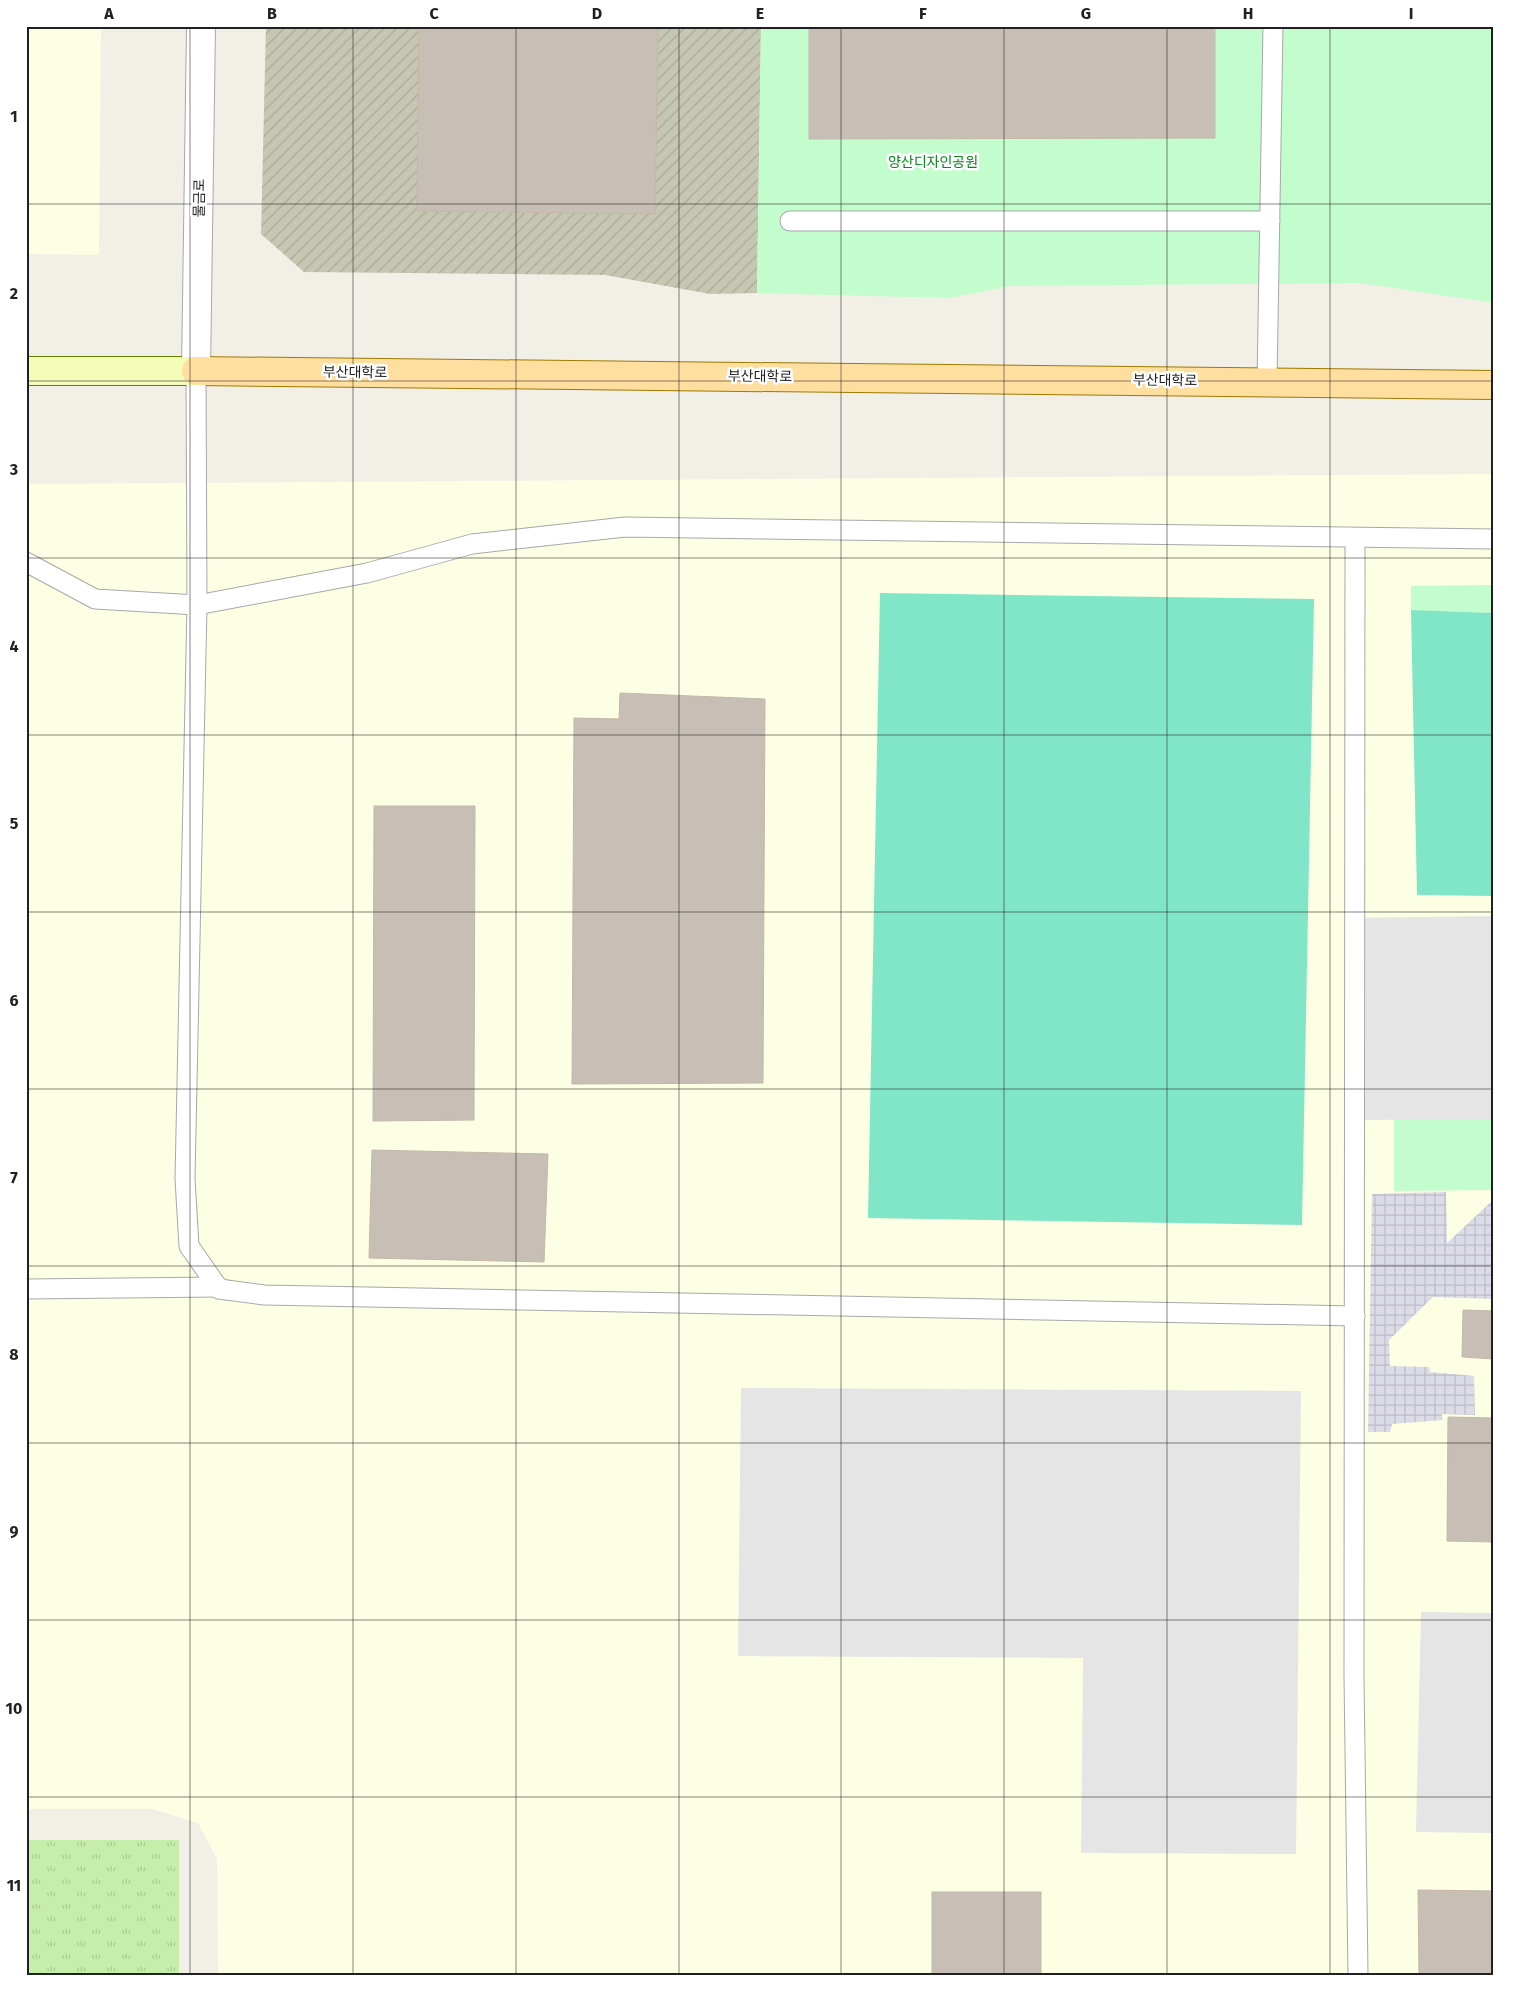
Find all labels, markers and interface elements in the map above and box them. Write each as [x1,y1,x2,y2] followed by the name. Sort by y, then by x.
[103,4,114,23] text: A
[267,4,277,23] text: B
[429,4,439,23] text: C
[592,4,602,23] text: D
[756,4,764,23] text: E
[919,4,927,23] text: F
[1081,4,1091,23] text: G
[1243,4,1253,23] text: H
[1409,4,1413,23] text: I
[10,107,18,126] text: 1
[888,154,978,171] park label: 양산디자인공원
[191,178,208,217] street label: 물금로
[10,284,18,303] text: 2
[323,363,387,382] street label: 부산대학로
[728,367,792,386] street label: 부산대학로
[1133,371,1197,390] street label: 부산대학로
[9,460,18,479] text: 3
[9,637,19,656] text: 4
[10,814,19,833] text: 5
[9,991,19,1010] text: 6
[10,1168,18,1187] text: 7
[9,1345,19,1364] text: 8
[10,1522,19,1541] text: 9
[6,1699,22,1718] text: 10
[7,1876,21,1895] text: 11

